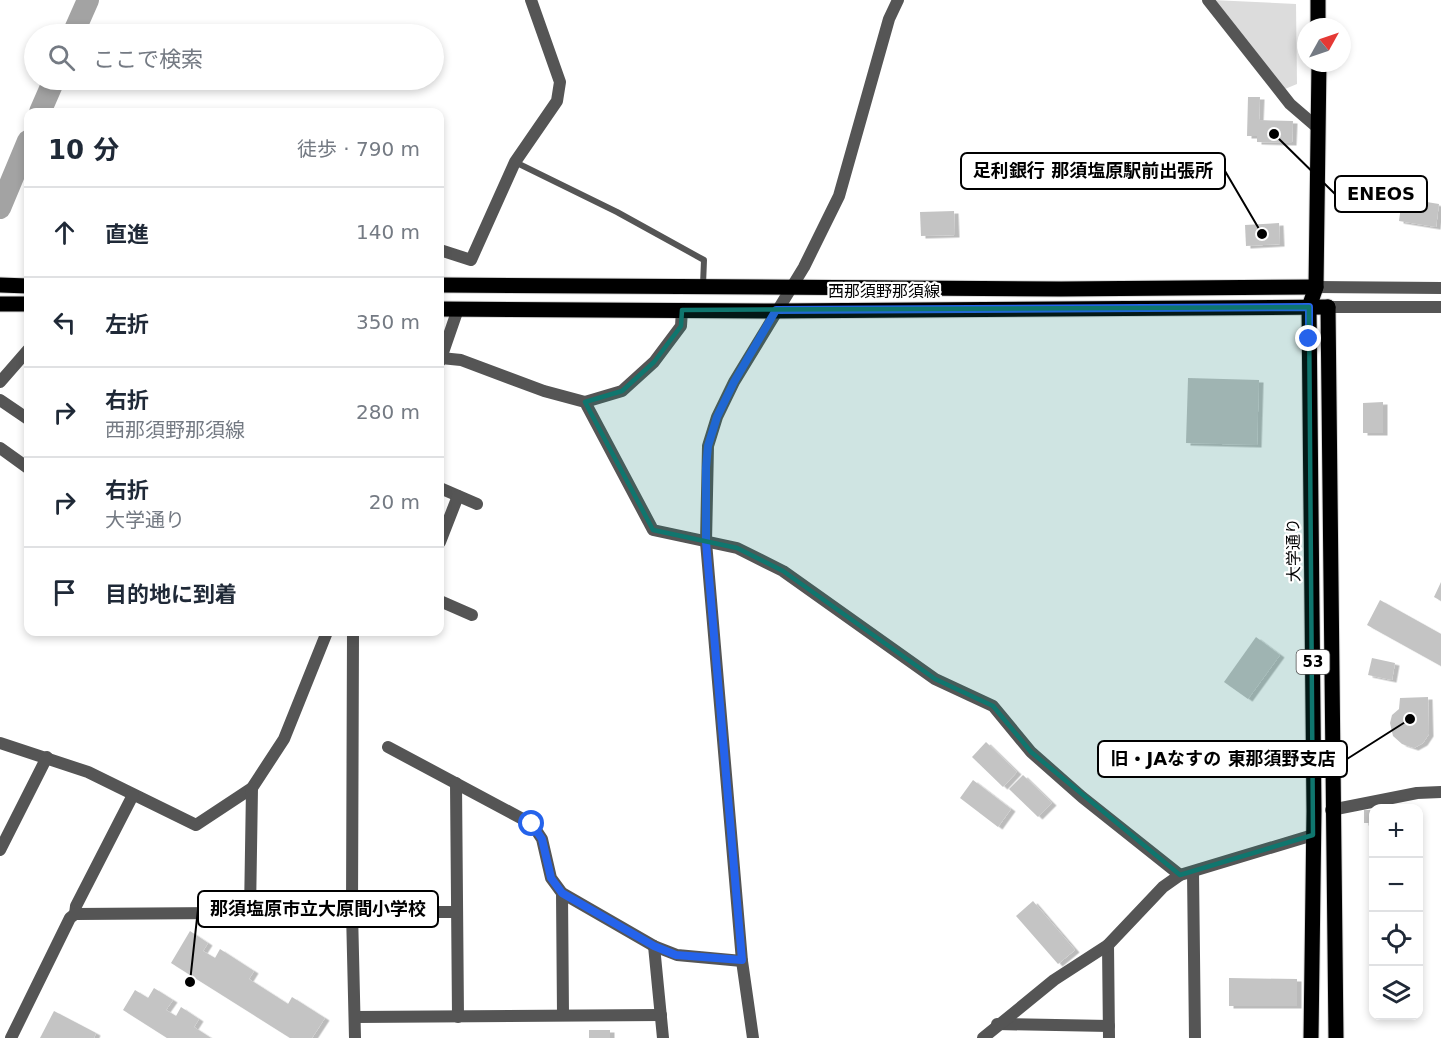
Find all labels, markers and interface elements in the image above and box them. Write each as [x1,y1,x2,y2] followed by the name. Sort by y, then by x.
[1297,18,1351,72] north arrow
[24,24,444,90] search box
[45,41,78,74] icon: search
[93,47,203,72] text: ここで検索
[48,135,119,165] text: 10 分
[297,137,420,161] text: 徒歩 · 790 m
[961,153,1225,189] callout: 足利銀行 那須塩原駅前出張所
[973,160,1213,181] text: 足利銀行 那須塩原駅前出張所
[1335,176,1427,212] callout: ENEOS
[1347,183,1415,204] text: ENEOS
[48,216,81,249] icon: ahead
[356,220,420,244] text: 140 m
[105,222,149,247] text: 直進
[828,282,940,301] street label: 西那須野那須線
[48,306,81,339] icon: left
[356,310,420,334] text: 350 m
[105,312,149,337] text: 左折
[1295,325,1321,351] route end
[105,388,149,413] text: 右折
[48,396,81,429] icon: right
[356,400,420,424] text: 280 m
[105,418,245,442] text: 西那須野那須線
[105,478,149,503] text: 右折
[48,486,81,519] icon: right
[369,490,420,514] text: 20 m
[105,508,185,532] text: 大学通り
[1283,518,1304,582] street label: 大学通り
[48,576,81,609] icon: arrive
[105,582,237,607] text: 目的地に到着
[1296,650,1330,674] road number: 53
[1098,741,1347,777] callout: 旧・JAなすの 東那須野支店
[1111,748,1335,769] text: 旧・JAなすの 東那須野支店
[1369,804,1423,1020] map controls
[1369,804,1423,858] button: +
[518,810,544,836] route start
[1369,858,1423,912] button: −
[198,891,438,927] callout: 那須塩原市立大原間小学校
[210,898,426,919] text: 那須塩原市立大原間小学校
[1369,912,1423,966] button: locate
[1369,966,1423,1020] button: layers

